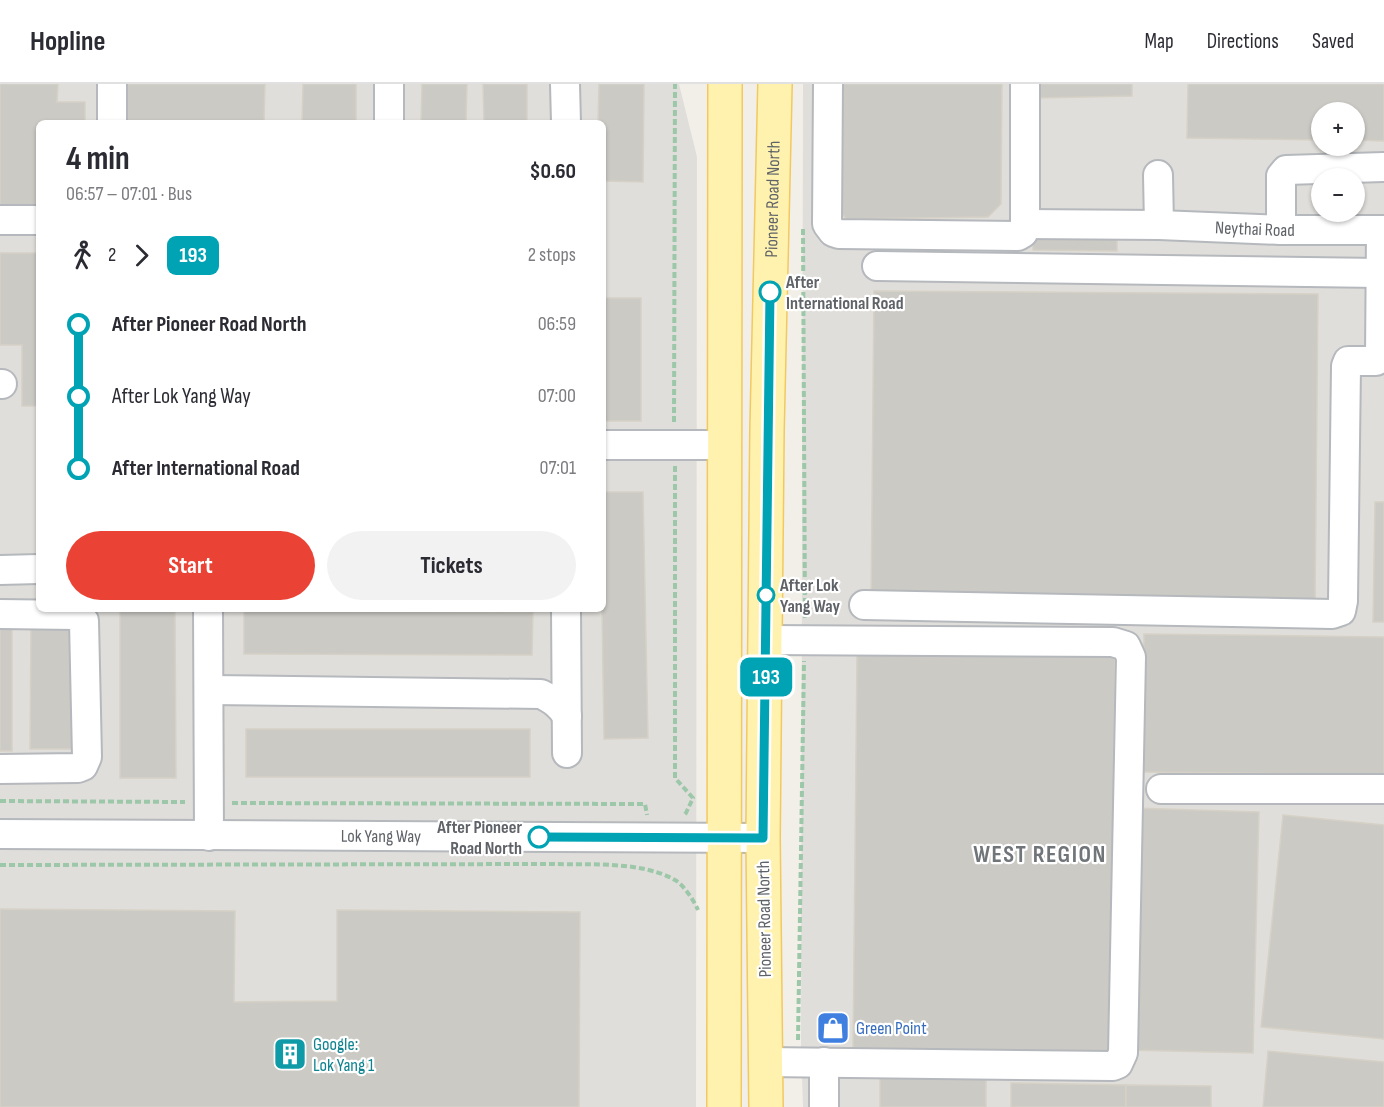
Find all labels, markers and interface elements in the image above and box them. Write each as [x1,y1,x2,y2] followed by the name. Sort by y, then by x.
[30,25,105,58] text: Hopline
[1144,29,1174,54] text: Map
[1207,29,1279,54] text: Directions
[1312,29,1354,54] text: Saved
[1311,102,1365,222] map controls
[1311,102,1365,156] button: +
[66,139,130,179] text: 4 min
[761,140,785,258] street label: Pioneer Road North
[529,158,576,185] text: $0.60
[1311,168,1365,222] button: −
[66,182,192,206] text: 06:57 – 07:01 · Bus
[1215,217,1295,241] street label: Neythai Road
[66,239,99,272] icon: walk
[125,239,158,272] icon: forward
[108,243,116,267] text: 2
[179,243,207,268] text: 193
[528,243,576,267] text: 2 stops
[785,272,904,314] place label: After International Road
[759,281,781,303] marker: After International Road
[112,311,307,338] text: After Pioneer Road North
[538,312,576,336] text: 06:59
[112,383,251,410] text: After Lok Yang Way
[538,384,576,408] text: 07:00
[112,455,300,482] text: After International Road
[540,456,576,480] text: 07:01
[66,531,315,600] button: Start
[327,531,576,600] button: Tickets
[779,575,840,617] place label: After Lok Yang Way
[757,586,775,604] marker: After Lok Yang Way
[732,658,801,696] line badge: 193
[752,665,780,690] text: 193
[436,817,522,859] place label: After Pioneer Road North
[341,826,421,847] street label: Lok Yang Way
[528,826,550,848] marker: After Pioneer Road North
[973,840,1107,869] district label: WEST REGION
[753,860,776,978] street label: Pioneer Road North
[815,1010,851,1046] shop icon: Green Point
[856,1018,927,1039] place label: Green Point
[313,1034,375,1076] place label: Google: Lok Yang 1
[272,1036,308,1072] building icon: Google: Lok Yang 1

